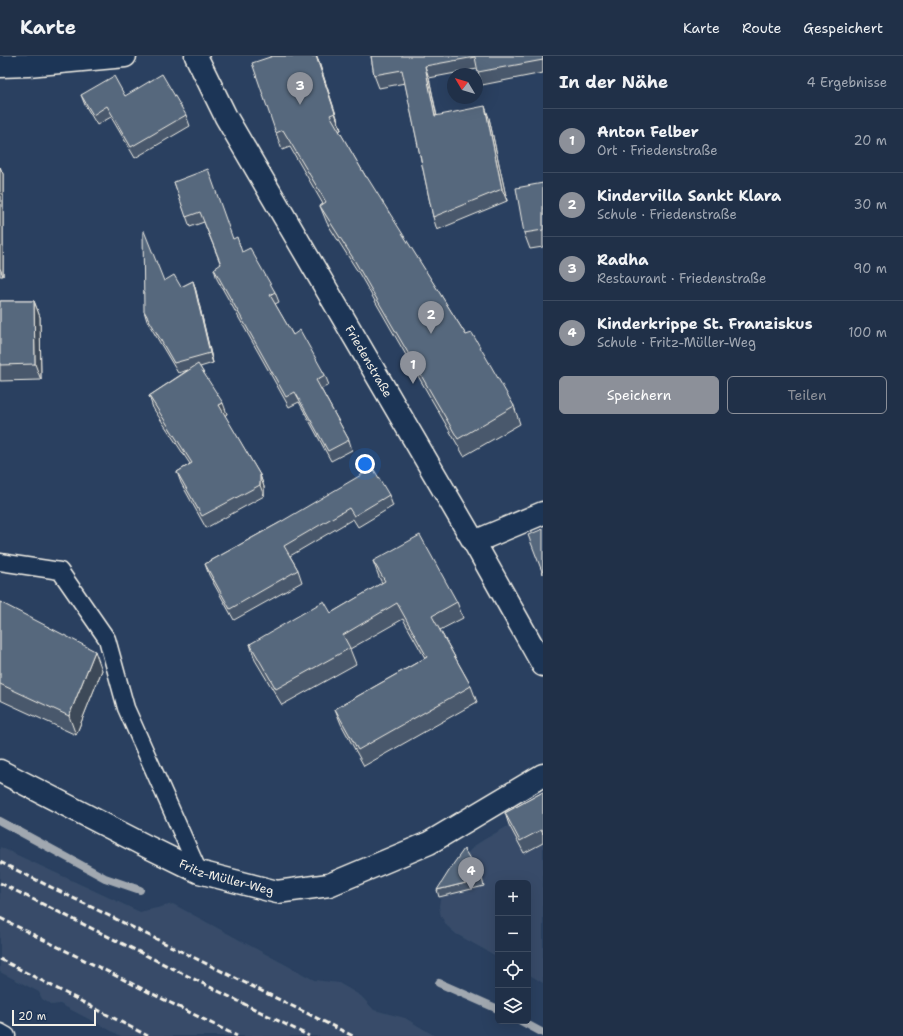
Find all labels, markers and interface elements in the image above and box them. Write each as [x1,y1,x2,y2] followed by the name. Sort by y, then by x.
[20,15,76,40] text: Karte
[683,19,720,37] text: Karte
[742,19,781,37] text: Route
[803,19,883,37] text: Gespeichert
[447,68,483,104] north arrow
[559,71,668,93] text: In der Nähe
[287,72,313,105] pin: 3
[807,74,887,91] text: 4 Ergebnisse
[597,122,699,142] text: Anton Felber
[569,132,575,149] text: 1
[854,132,887,149] text: 20 m
[597,142,718,159] text: Ort · Friedenstraße
[597,186,781,206] text: Kindervilla Sankt Klara
[567,196,577,213] text: 2
[853,196,887,213] text: 30 m
[597,206,737,223] text: Schule · Friedenstraße
[597,250,649,270] text: Radha
[567,260,577,277] text: 3
[853,260,887,277] text: 90 m
[597,270,766,287] text: Restaurant · Friedenstraße
[418,301,444,334] pin: 2
[597,314,813,334] text: Kinderkrippe St. Franziskus
[341,323,396,400] street label: Friedenstraße
[567,324,577,341] text: 4
[848,324,887,341] text: 100 m
[597,334,756,351] text: Schule · Fritz-Müller-Weg
[400,351,426,384] pin: 1
[559,376,719,414] button: Speichern
[727,376,887,414] button: Teilen
[355,454,375,474] your location
[176,855,276,899] street label: Fritz-Müller-Weg
[458,857,484,890] pin: 4
[495,880,531,1024] map controls
[495,880,531,916] button: +
[495,916,531,952] button: −
[495,952,531,988] button: locate
[495,988,531,1024] button: layers
[12,1008,96,1027] scale bar
[18,1009,46,1024] text: 20 m

